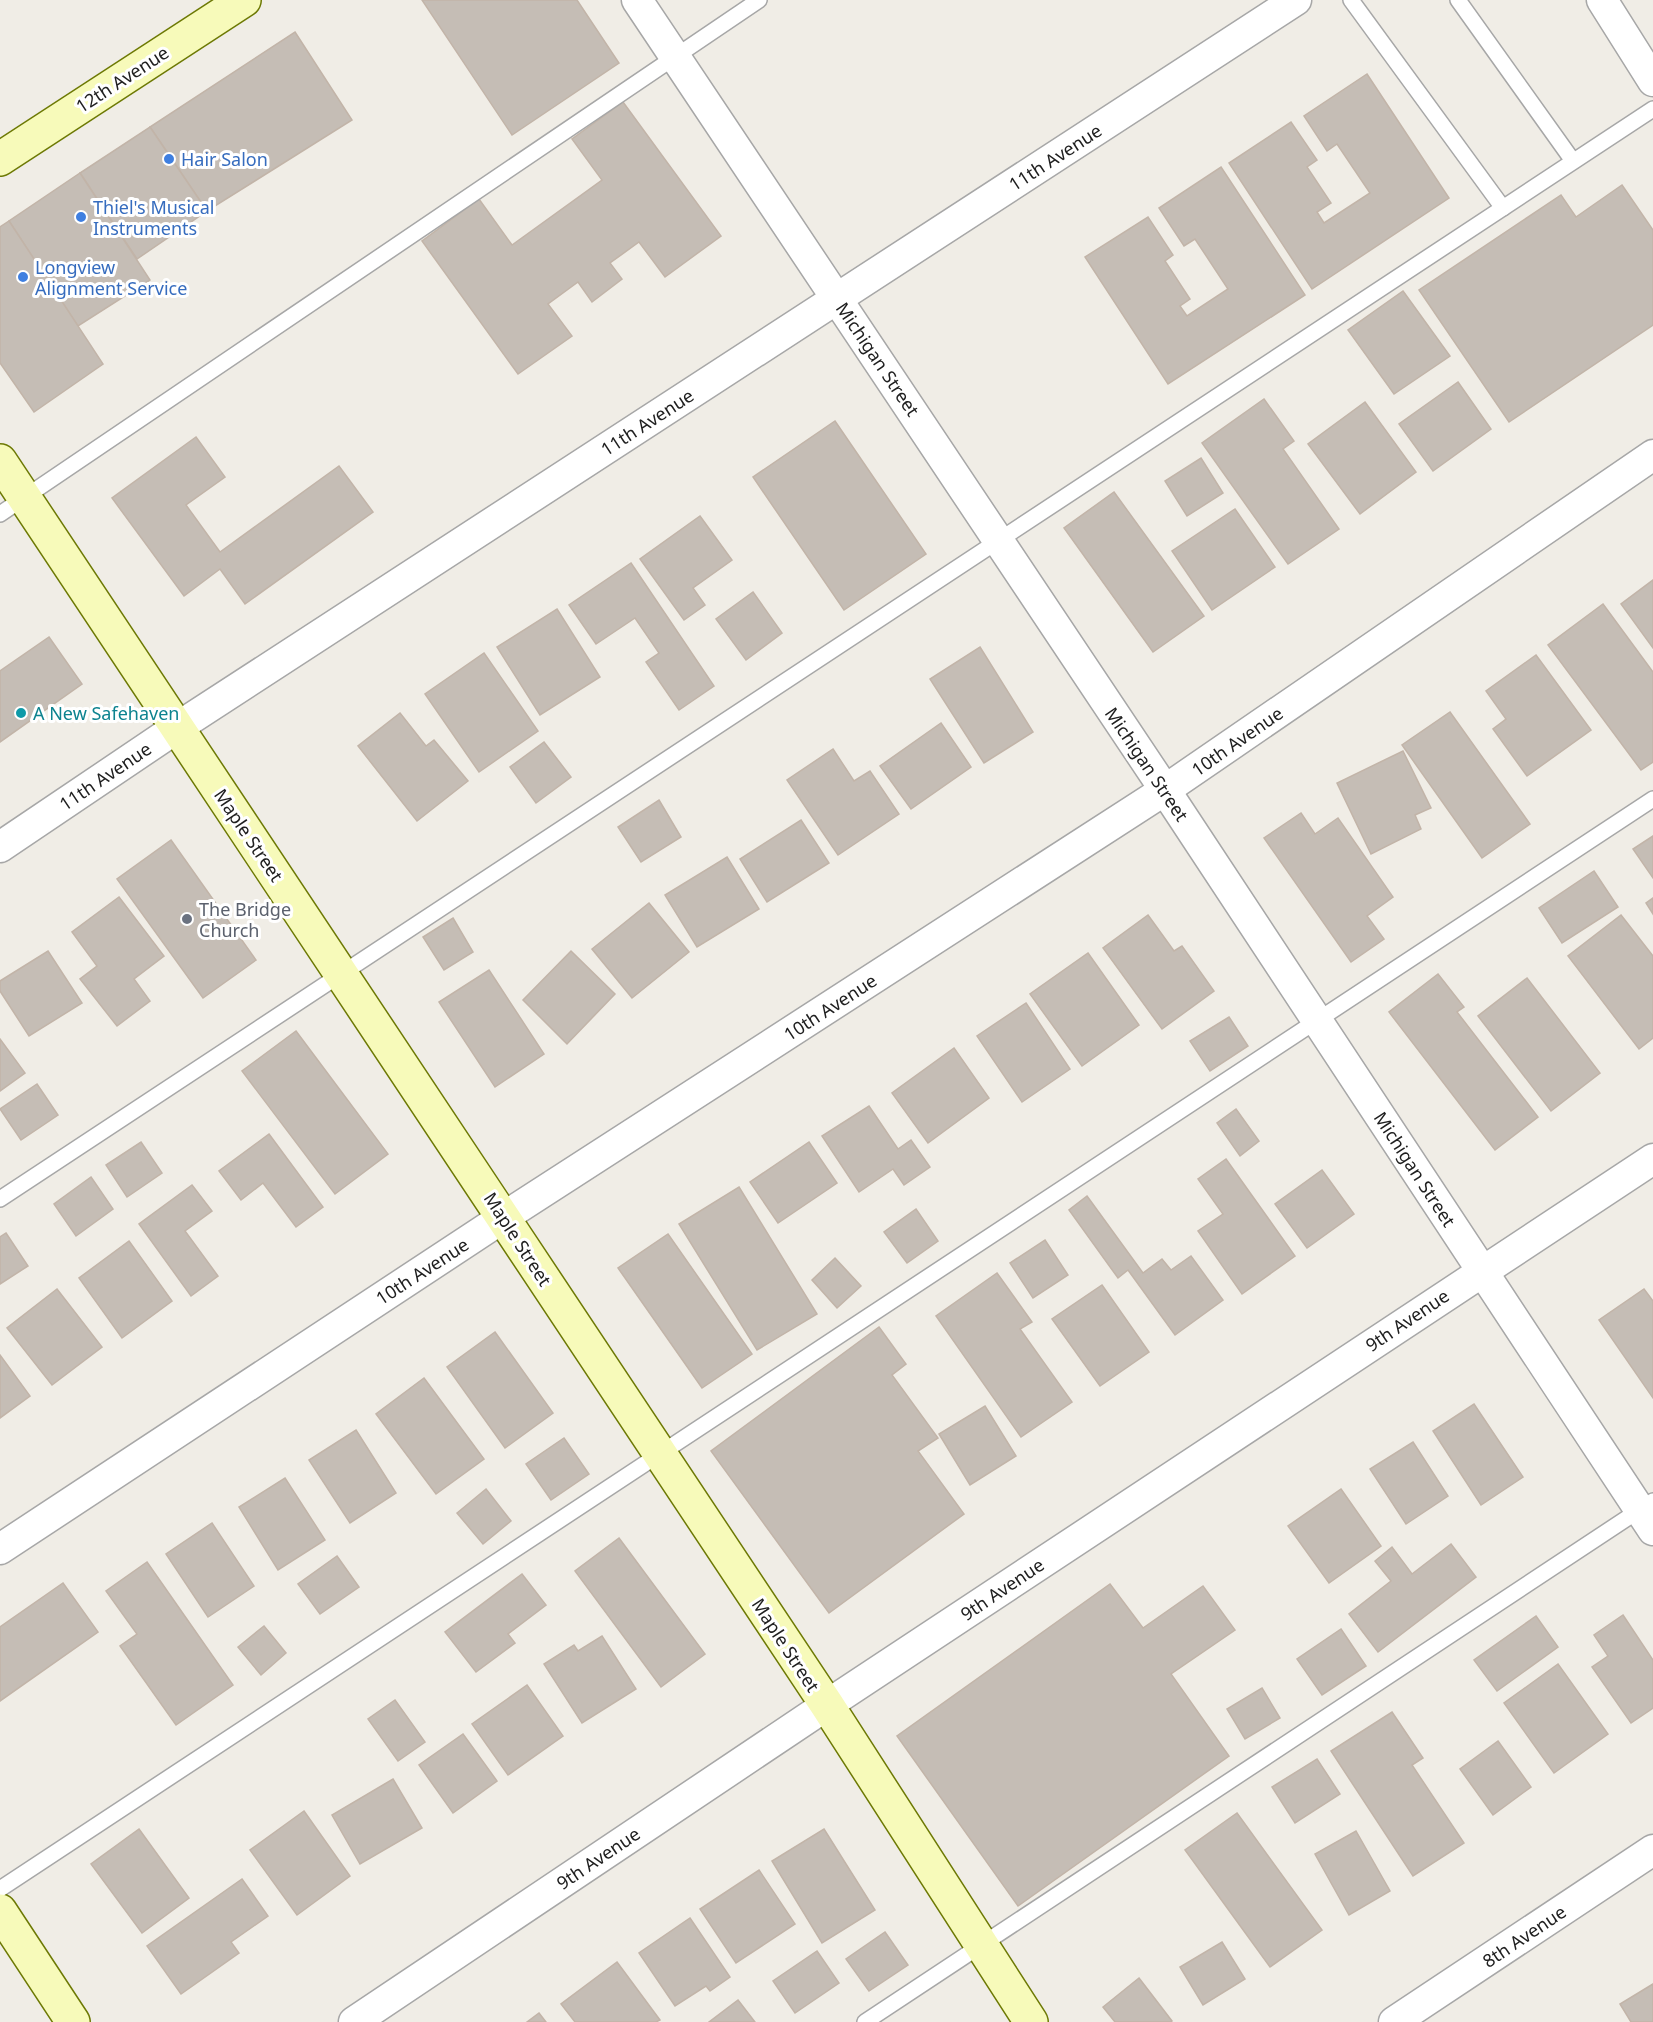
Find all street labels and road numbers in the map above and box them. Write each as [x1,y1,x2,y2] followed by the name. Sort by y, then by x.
[71,40,173,118] street label: 12th Avenue
[1004,118,1106,196] street label: 11th Avenue
[831,297,925,421] street label: Michigan Street
[596,383,698,461] street label: 11th Avenue
[1187,701,1287,781] street label: 10th Avenue
[1100,702,1194,826] street label: Michigan Street
[54,736,156,816] street label: 11th Avenue
[209,784,289,887] street label: Maple Street
[779,968,881,1046] street label: 10th Avenue
[1369,1107,1461,1232] street label: Michigan Street
[479,1187,558,1291] street label: Maple Street
[371,1232,473,1310] street label: 10th Avenue
[1361,1283,1453,1357] street label: 9th Avenue
[956,1552,1048,1626] street label: 9th Avenue
[747,1593,826,1697] street label: Maple Street
[552,1821,644,1895] street label: 9th Avenue
[1478,1899,1570,1973] street label: 8th Avenue

